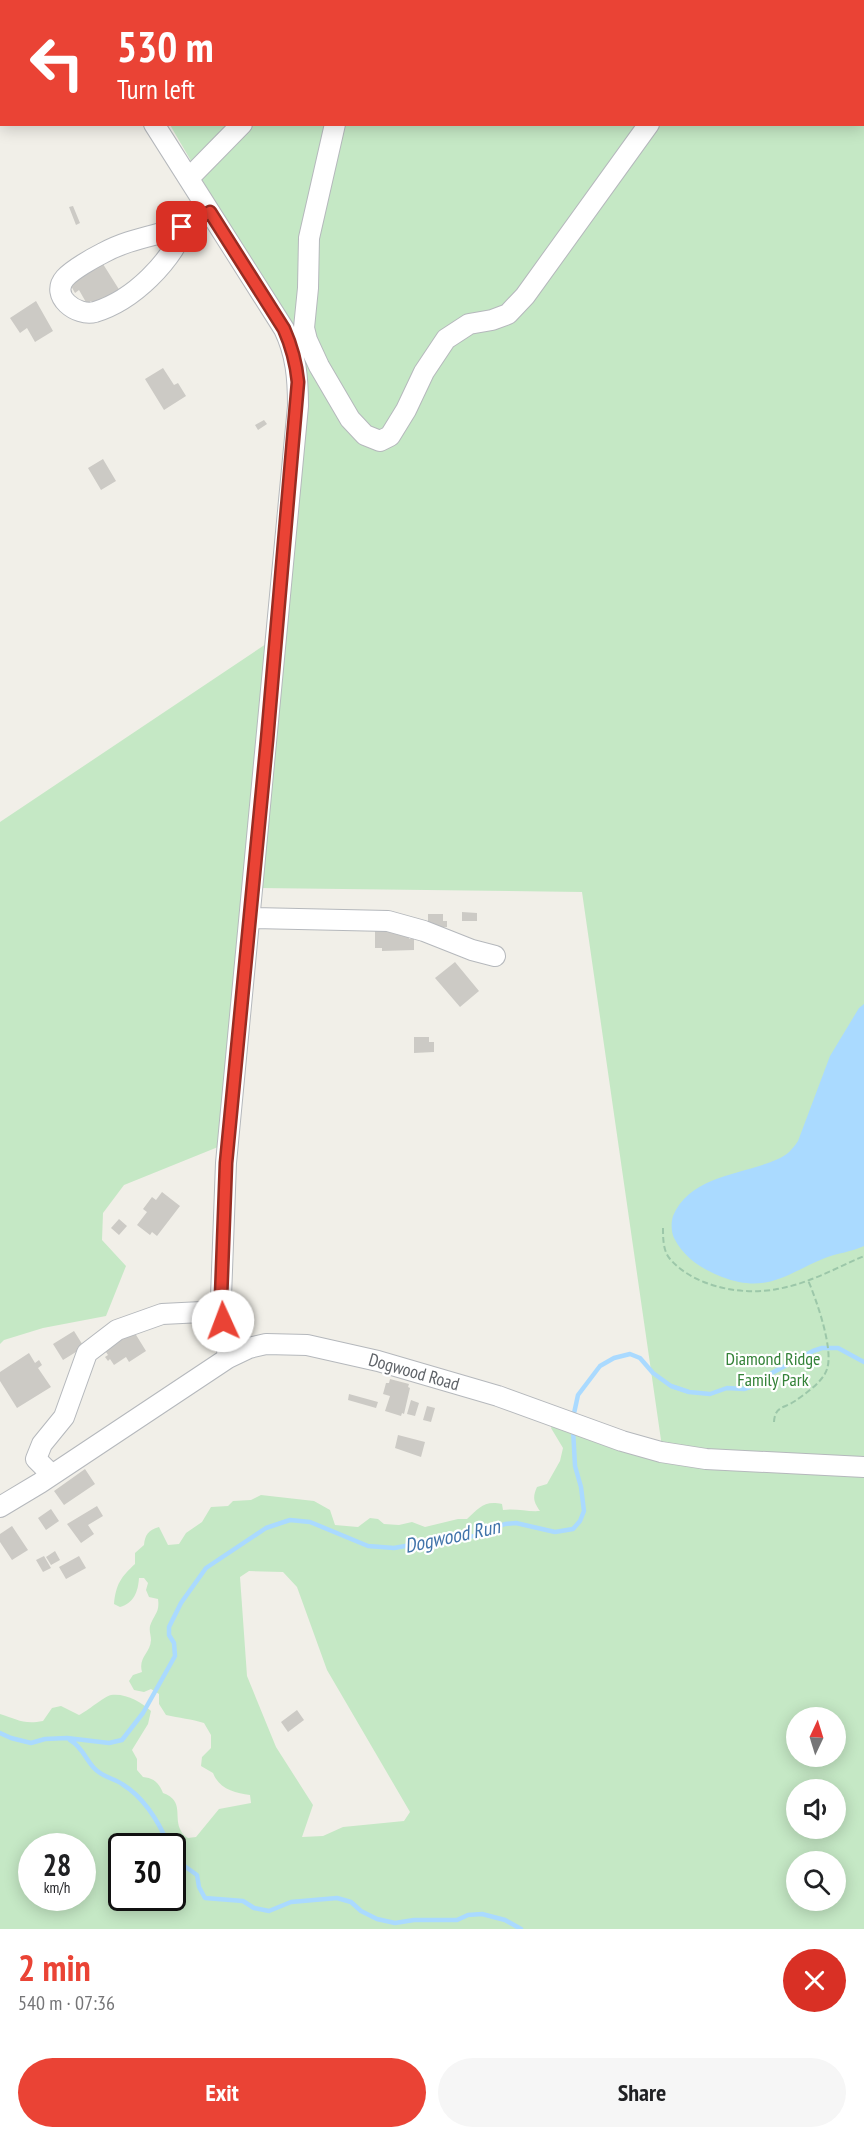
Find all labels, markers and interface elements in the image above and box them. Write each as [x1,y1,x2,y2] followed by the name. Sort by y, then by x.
[117,19,214,74] text: 530 m
[18,24,96,102] icon: left
[117,72,195,106] text: Turn left
[156,201,207,252] pin
[165,210,198,243] icon: arrive
[191,1289,255,1353] position arrow
[725,1347,821,1391] park label: Diamond Ridge Family Park
[366,1348,462,1395] street label: Dogwood Road
[402,1513,503,1559] water label: Dogwood Run
[786,1707,846,1767] north arrow
[786,1707,846,1911] map controls
[786,1779,846,1839] button: sound
[108,1833,186,1911] speed limit sign: 30
[43,1845,71,1884] text: 28
[786,1851,846,1911] button: search
[44,1878,70,1897] text: km/h
[18,1944,91,1991] text: 2 min
[783,1949,846,2012] button: close
[18,1990,115,2016] text: 540 m · 07:36
[18,2058,426,2127] button: Exit
[438,2058,846,2127] button: Share

